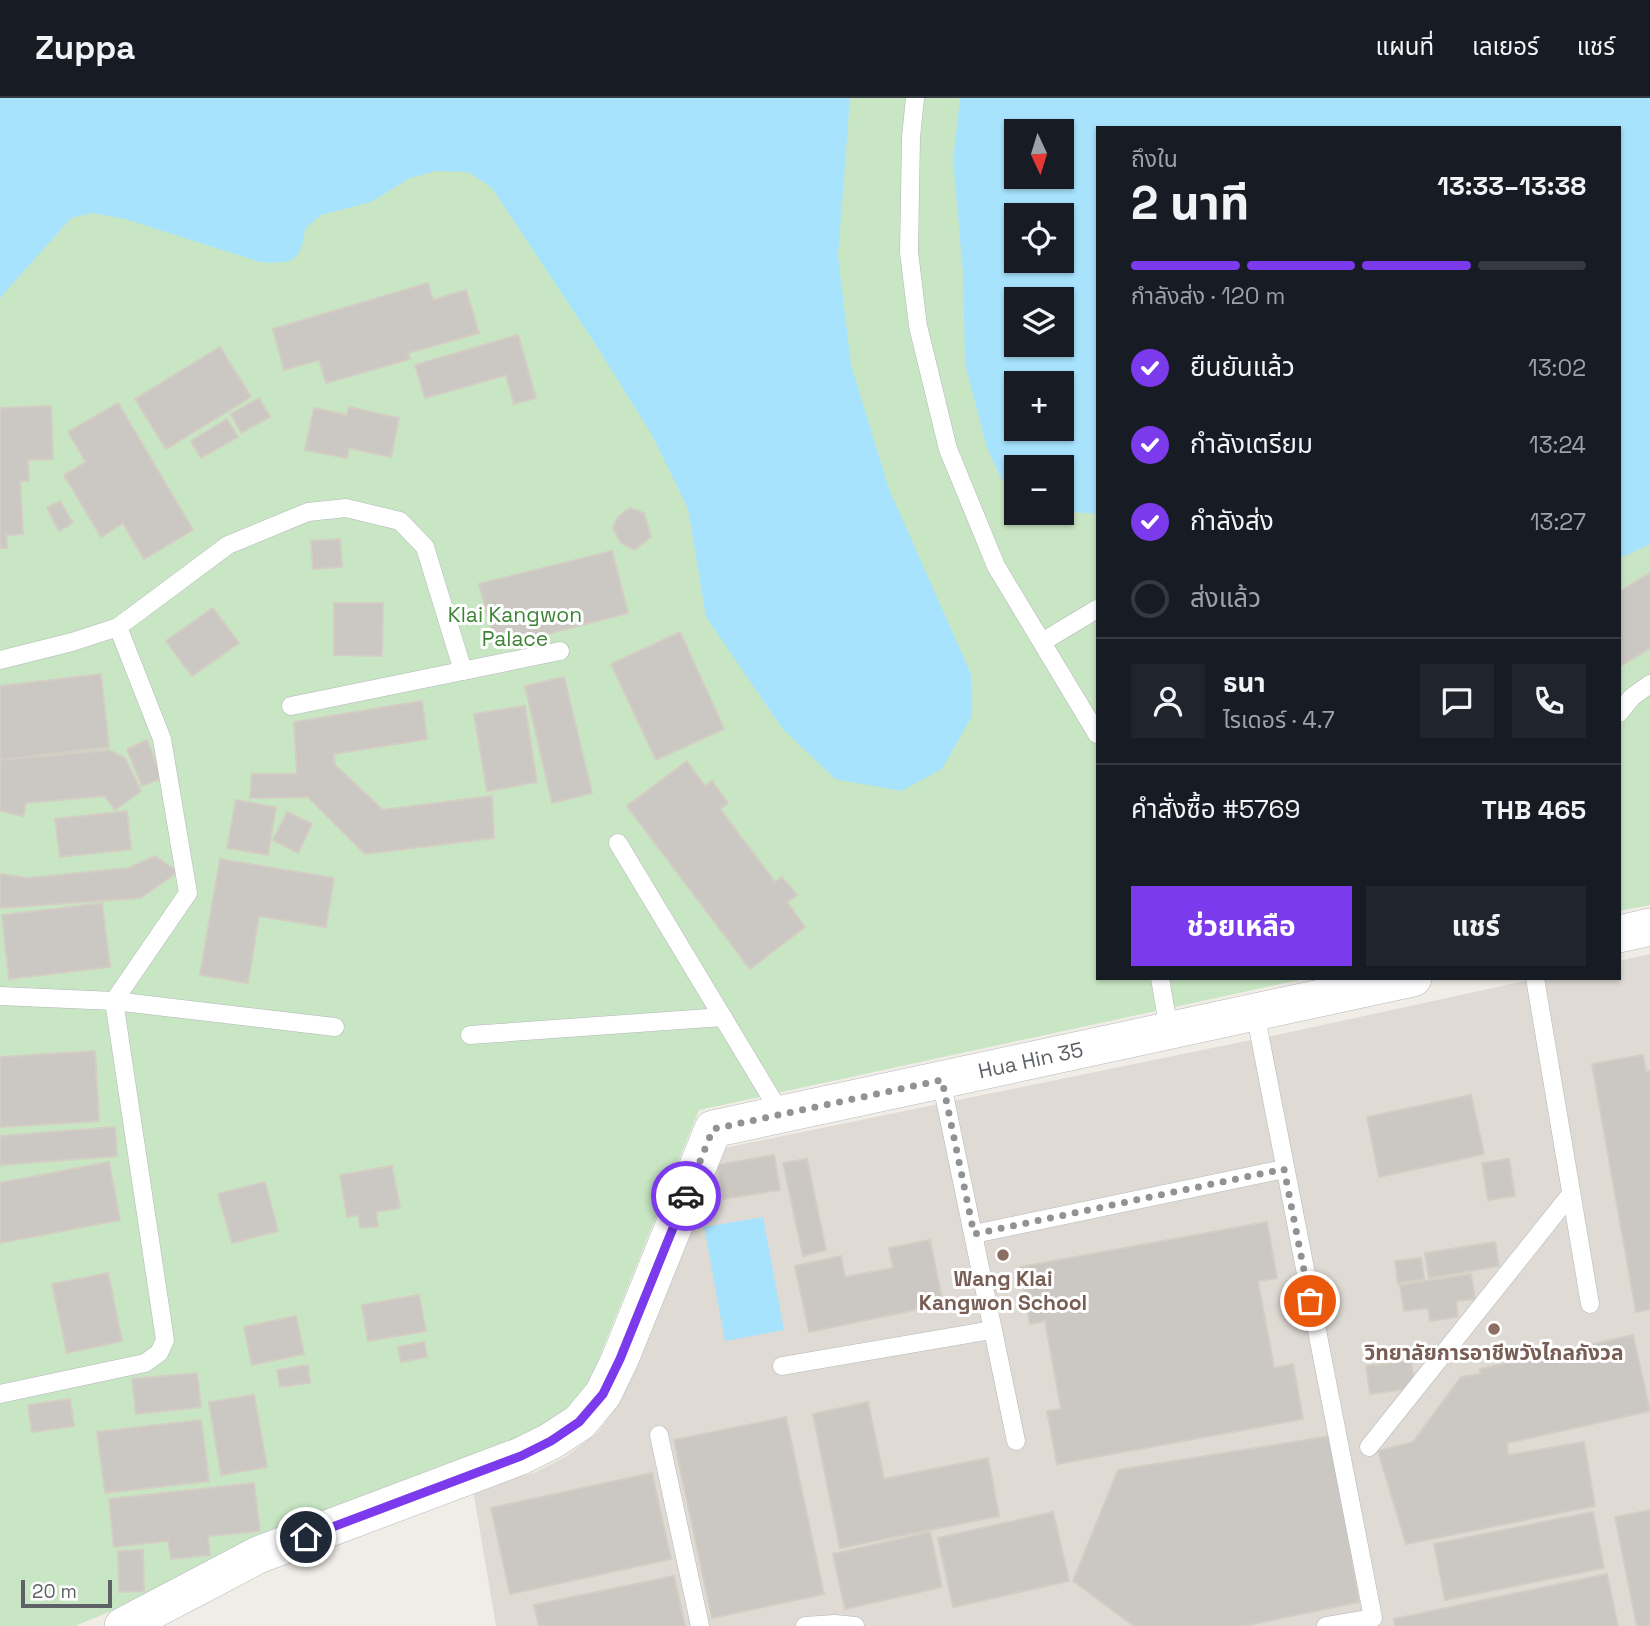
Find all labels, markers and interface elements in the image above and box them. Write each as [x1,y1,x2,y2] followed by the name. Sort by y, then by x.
[35,27,135,69] text: Zuppa
[1376,31,1434,62] text: แผนที่
[1472,31,1539,62] text: เลเยอร์
[1577,31,1615,62] text: แชร์
[1004,119,1074,189] north arrow
[1004,119,1074,525] map controls
[1131,144,1178,174] text: ถึงใน
[1437,169,1586,203] text: 13:33–13:38
[1131,174,1249,232] text: 2 นาที
[1004,203,1074,273] button: locate
[1131,281,1285,311] text: กำลังส่ง · 120 m
[1004,287,1074,357] button: layers
[1131,349,1169,387] icon: check
[1190,350,1295,384] text: ยืนยันแล้ว
[1528,353,1586,383] text: 13:02
[1004,371,1074,441] button: +
[1131,426,1169,464] icon: check
[1190,427,1313,461] text: กำลังเตรียม
[1529,430,1586,460] text: 13:24
[1004,455,1074,525] button: −
[1131,503,1169,541] icon: check
[1190,504,1274,538] text: กำลังส่ง
[1530,507,1586,537] text: 13:27
[1190,581,1261,615] text: ส่งแล้ว
[448,601,582,652] park label: Klai Kangwon Palace
[1131,664,1205,738] button: person
[1420,664,1494,738] button: chat
[1512,664,1586,738] button: phone
[1223,666,1266,700] text: ธนา
[1223,705,1335,735] text: ไรเดอร์ · 4.7
[1131,792,1300,826] text: คำสั่งซื้อ #5769
[1482,793,1586,827] text: THB 465
[1131,886,1352,966] button: ช่วยเหลือ
[1366,886,1586,966] button: แชร์
[976,1036,1086,1084] street label: Hua Hin 35
[651,1161,721,1231] courier
[667,1177,705,1215] icon: car
[995,1247,1011,1263] marker: Wang Klai Kangwon School
[919,1265,1087,1316] place label: Wang Klai Kangwon School
[1280,1271,1340,1331] pin
[1291,1282,1329,1320] icon: bag
[1486,1321,1502,1337] marker: วิทยาลัยการอาชีพวังไกลกังวล
[1364,1339,1623,1366] place label: วิทยาลัยการอาชีพวังไกลกังวล
[276,1507,336,1567] pin
[287,1518,325,1556] icon: home
[21,1577,112,1609] scale bar
[32,1579,77,1604] text: 20 m

